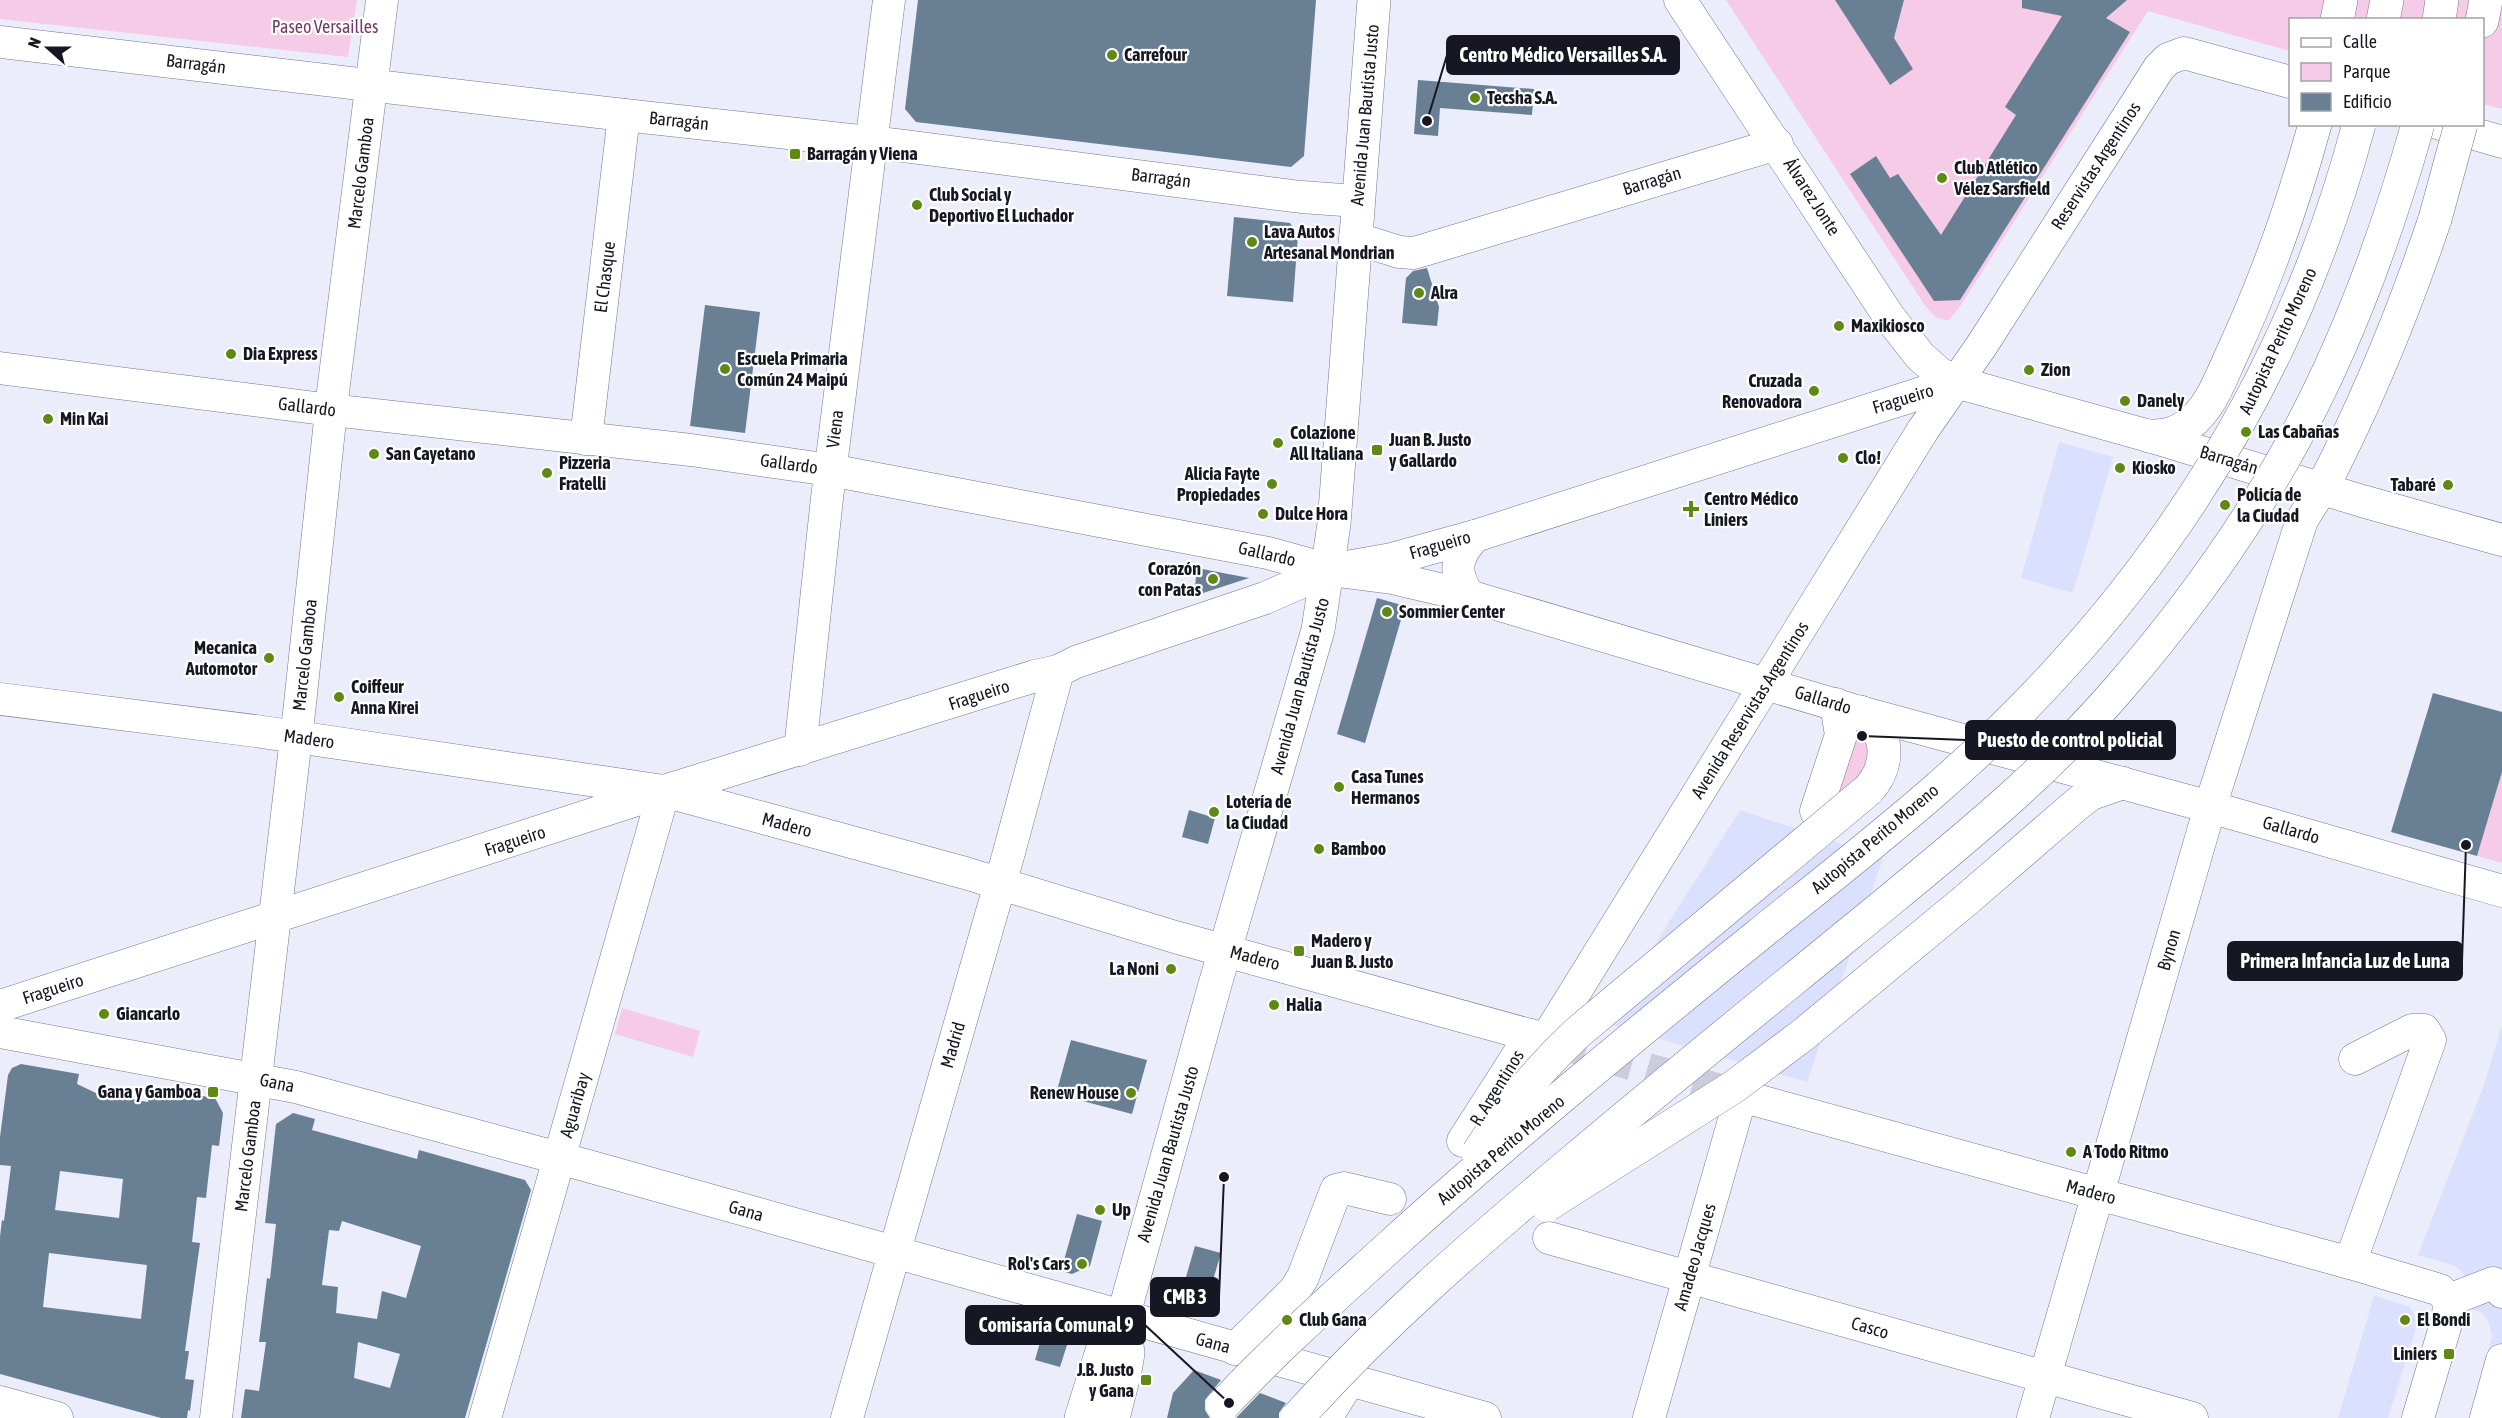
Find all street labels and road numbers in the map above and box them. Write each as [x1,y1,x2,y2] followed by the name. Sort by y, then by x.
[1346,23,1383,207] street label: Avenida Juan Bautista Justo
[165,49,227,78] street label: Barragán
[2046,98,2145,234] street label: Reservistas Argentinos
[648,107,710,134] street label: Barragán
[343,116,378,230] street label: Marcelo Gamboa
[1780,154,1845,239] street label: Álvarez Jonte
[1620,162,1684,199] street label: Barragán
[1130,163,1192,192] street label: Barragán
[590,240,619,314] street label: El Chasque
[2234,264,2321,417] street label: Autopista Perito Moreno
[1870,379,1936,418] street label: Fragueiro
[277,393,337,420] street label: Gallardo
[822,409,847,449] street label: Viena
[2197,441,2261,478] street label: Barragán
[759,449,819,478] street label: Gallardo
[1407,526,1473,563] street label: Fragueiro
[1236,537,1298,570] street label: Gallardo
[1266,595,1333,777] street label: Avenida Juan Bautista Justo
[288,598,321,712] street label: Marcelo Gamboa
[1686,617,1813,802] street label: Avenida Reservistas Argentinos
[946,675,1012,714] street label: Fragueiro
[1792,681,1854,718] street label: Gallardo
[282,725,336,752] street label: Madero
[1807,779,1942,898] street label: Autopista Perito Moreno
[760,808,814,841] street label: Madero
[2260,811,2322,848] street label: Gallardo
[482,821,548,860] street label: Fragueiro
[2153,927,2184,973] street label: Bynon
[1228,941,1282,974] street label: Madero
[20,969,86,1008] street label: Fragueiro
[936,1019,969,1070] street label: Madrid
[1465,1046,1528,1130] street label: R. Argentinos
[1132,1063,1203,1244] street label: Avenida Juan Bautista Justo
[258,1069,296,1096] street label: Gana
[555,1070,594,1140] street label: Aguaribay
[1433,1090,1568,1209] street label: Autopista Perito Moreno
[230,1099,265,1213] street label: Marcelo Gamboa
[2064,1175,2118,1208] street label: Madero
[726,1196,766,1225] street label: Gana
[1669,1201,1720,1313] street label: Amadeo Jacques
[1849,1312,1891,1343] street label: Casco
[1194,1328,1233,1357] street label: Gana

